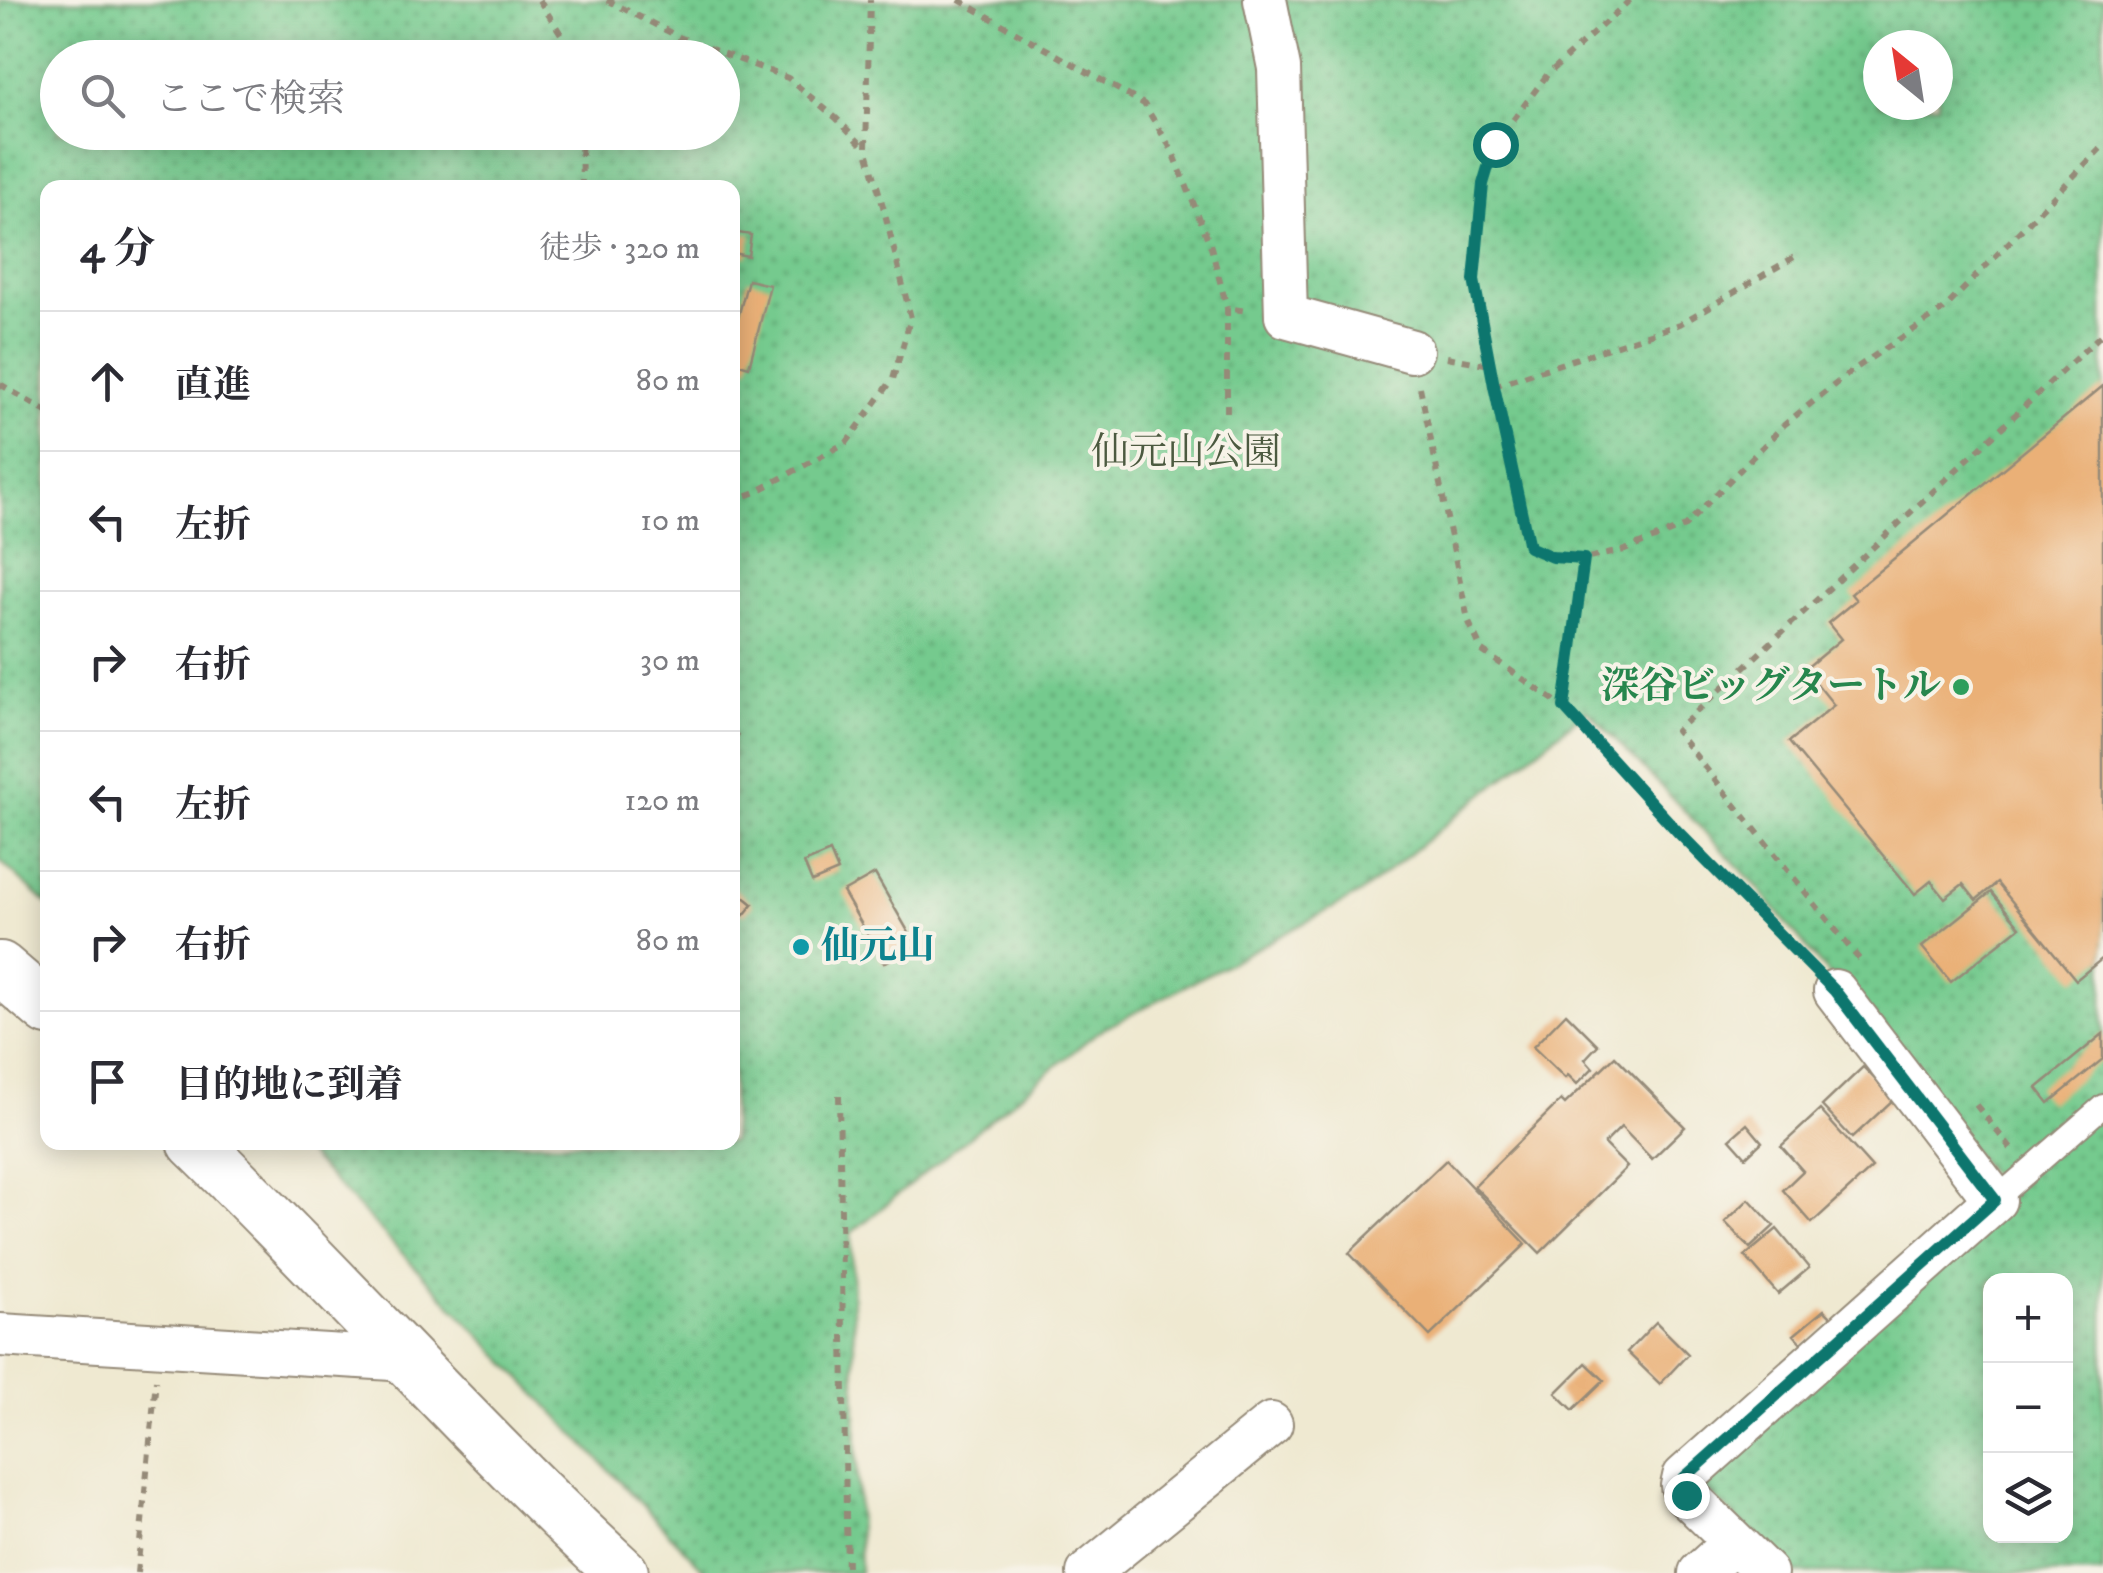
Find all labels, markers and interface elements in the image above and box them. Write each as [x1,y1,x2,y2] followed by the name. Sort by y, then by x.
[1863,30,1953,120] north arrow
[40,40,740,150] search box
[75,68,130,123] icon: search
[155,76,345,124] text: ここで検索
[1473,122,1519,168] route start
[80,224,155,276] text: 4 分
[539,229,700,269] text: 徒歩 · 320 m
[80,354,135,409] icon: ahead
[636,361,700,401] text: 80 m
[175,362,251,410] text: 直進
[1091,429,1281,477] park label: 仙元山公園
[80,494,135,549] icon: left
[640,501,700,541] text: 10 m
[175,502,251,550] text: 左折
[80,634,135,689] icon: right
[640,641,700,681] text: 30 m
[175,642,251,690] text: 右折
[1601,663,1941,711] place label: 深谷ビッグタートル
[1950,676,1972,698] marker: 深谷ビッグタートル
[80,774,135,829] icon: left
[624,781,700,821] text: 120 m
[175,782,251,830] text: 左折
[80,914,135,969] icon: right
[636,921,700,961] text: 80 m
[175,922,251,970] text: 右折
[821,923,935,971] place label: 仙元山
[790,936,812,958] marker: 仙元山
[80,1054,135,1109] icon: arrive
[175,1062,403,1110] text: 目的地に到着
[1983,1273,2073,1543] map controls
[1983,1273,2073,1363] button: +
[1983,1363,2073,1453] button: −
[1983,1453,2073,1543] button: layers
[1664,1473,1710,1519] route end

